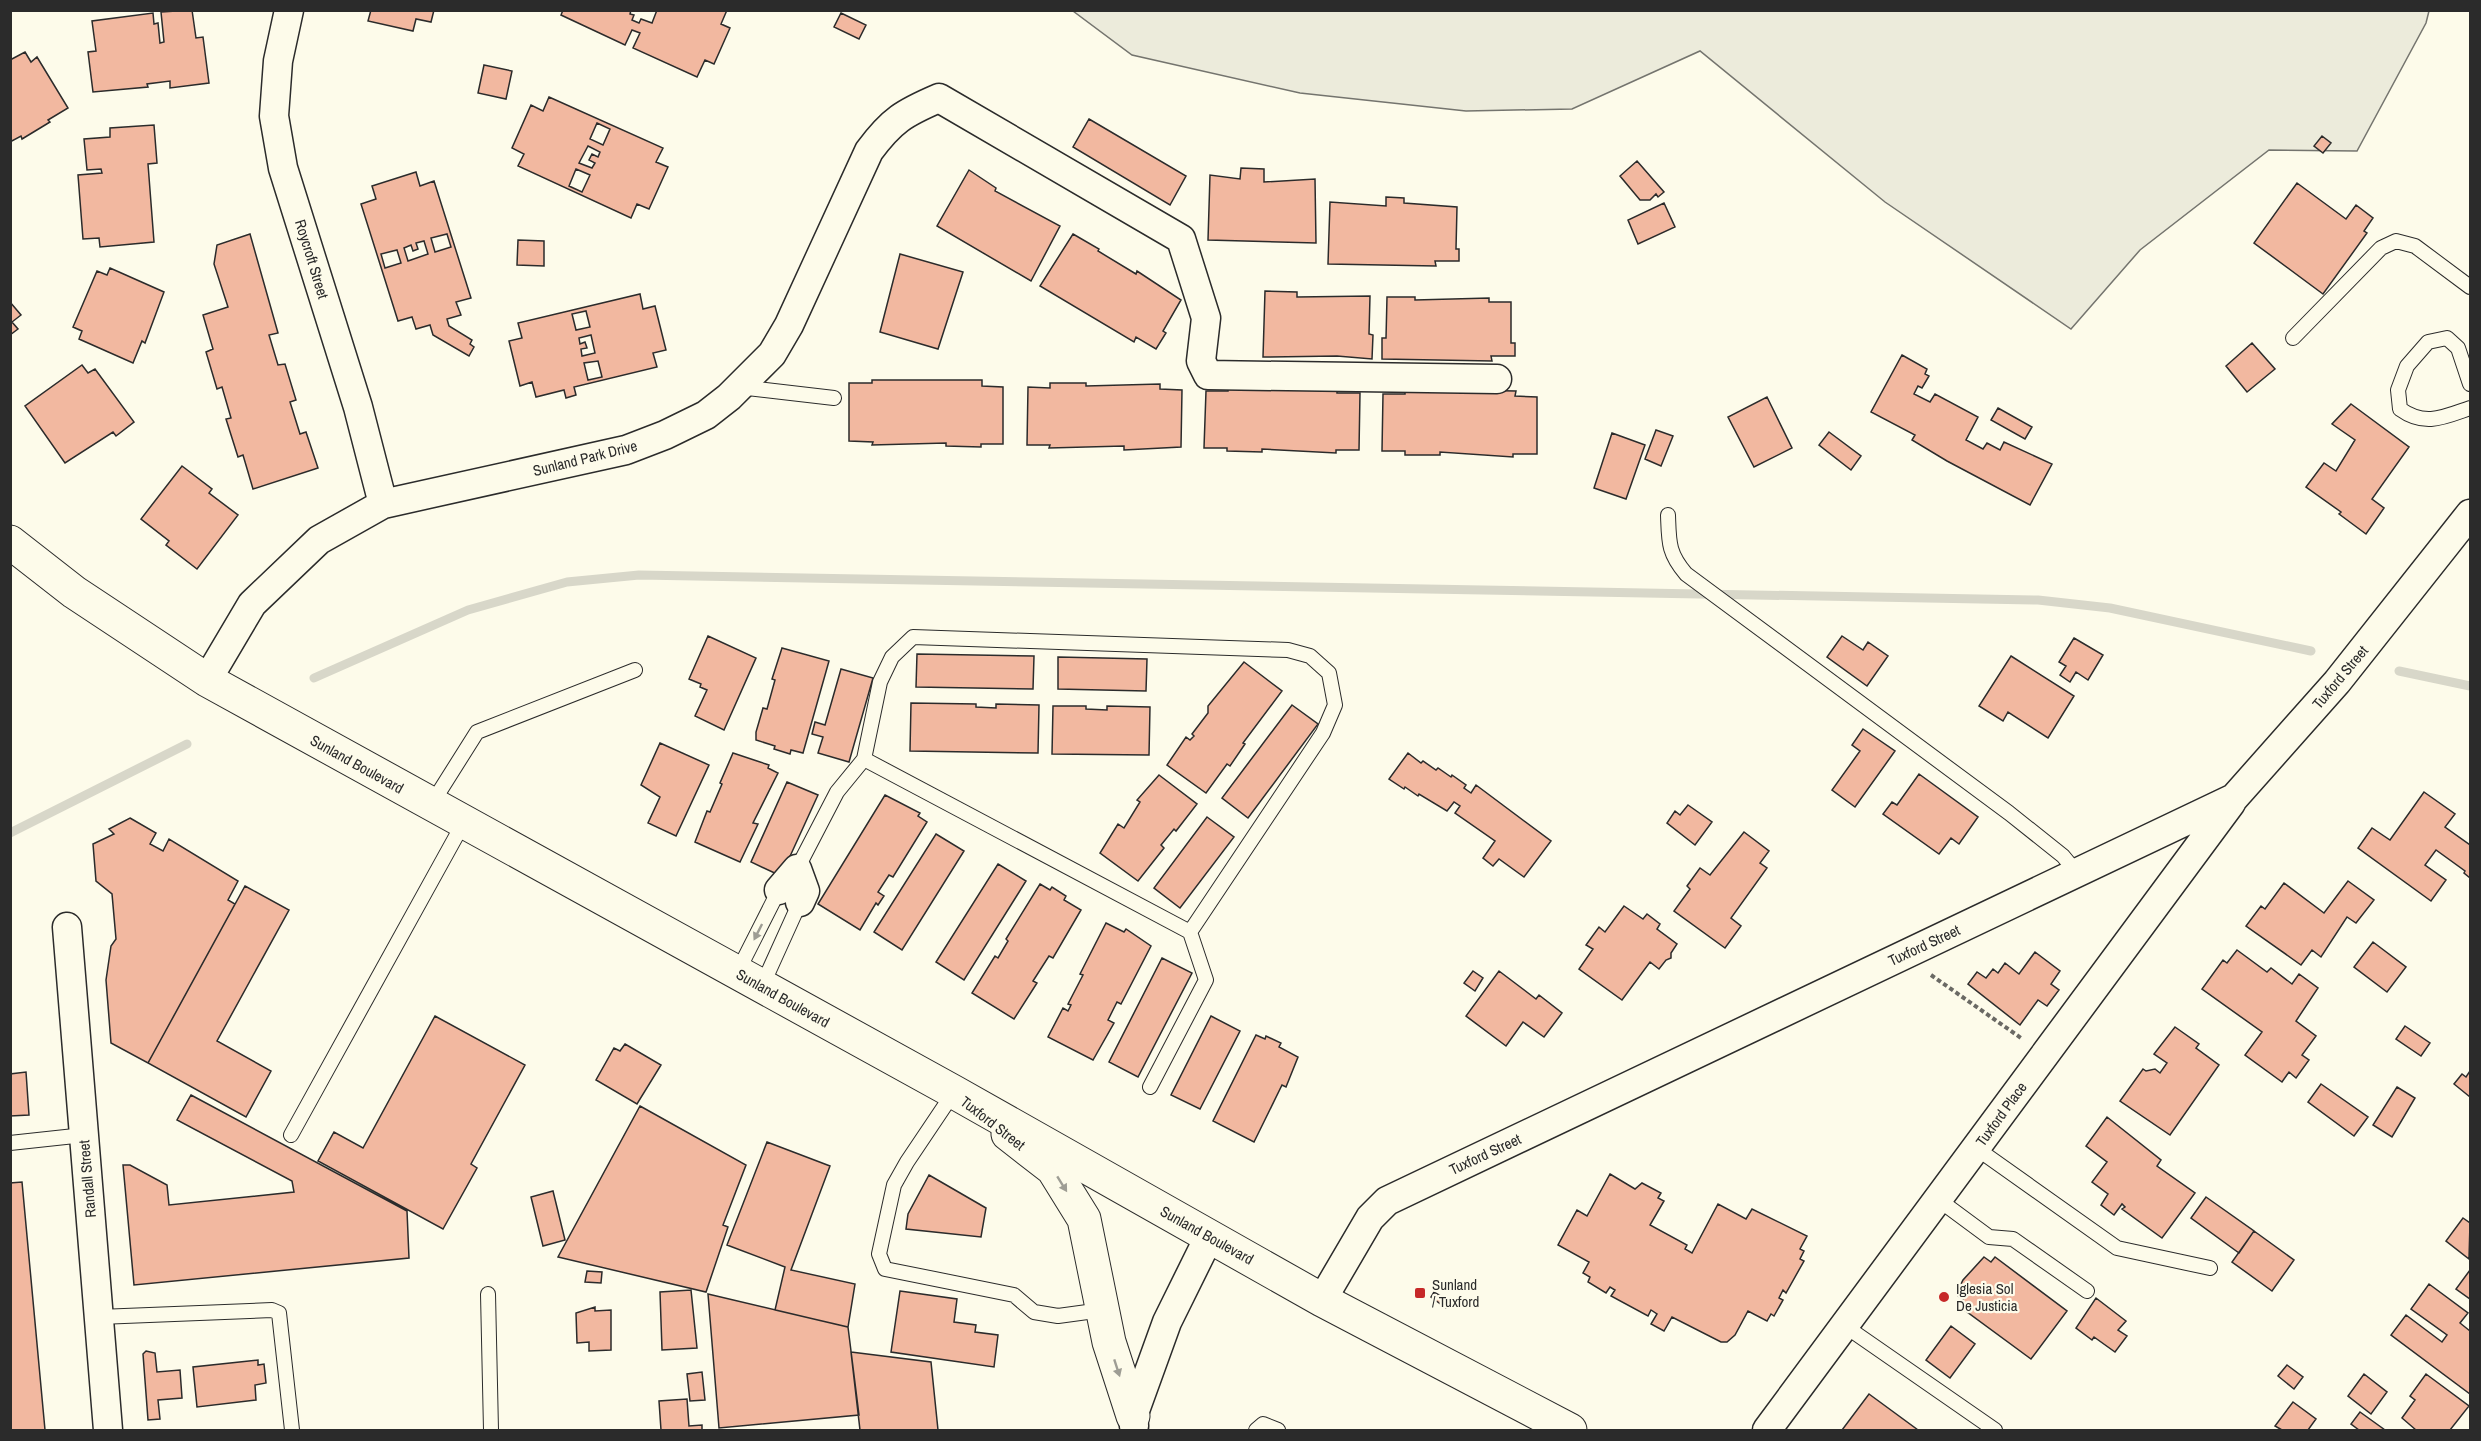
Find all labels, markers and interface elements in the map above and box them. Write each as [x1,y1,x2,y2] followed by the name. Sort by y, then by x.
[290,217,334,302] street label: Roycroft Street
[531,435,639,481] street label: Sunland Park Drive
[2307,640,2373,713] street label: Tuxford Street
[306,730,408,798] street label: Sunland Boulevard
[1885,919,1964,971] street label: Tuxford Street
[753,923,763,940] one-way arrow
[732,964,834,1032] street label: Sunland Boulevard
[1971,1077,2032,1150] street label: Tuxford Place
[956,1091,1030,1155] street label: Tuxford Street
[1446,1128,1525,1180] street label: Tuxford Street
[73,1139,101,1219] street label: Randall Street
[1056,1176,1067,1192] one-way arrow
[1156,1201,1258,1269] street label: Sunland Boulevard
[1432,1274,1479,1312] place label: Sunland / Tuxford
[1956,1278,2018,1316] place label: Iglesia Sol De Justicia
[1413,1286,1427,1300] marker: Sunland / Tuxford
[1937,1290,1951,1304] marker: Iglesia Sol De Justicia
[1113,1360,1123,1378] one-way arrow

